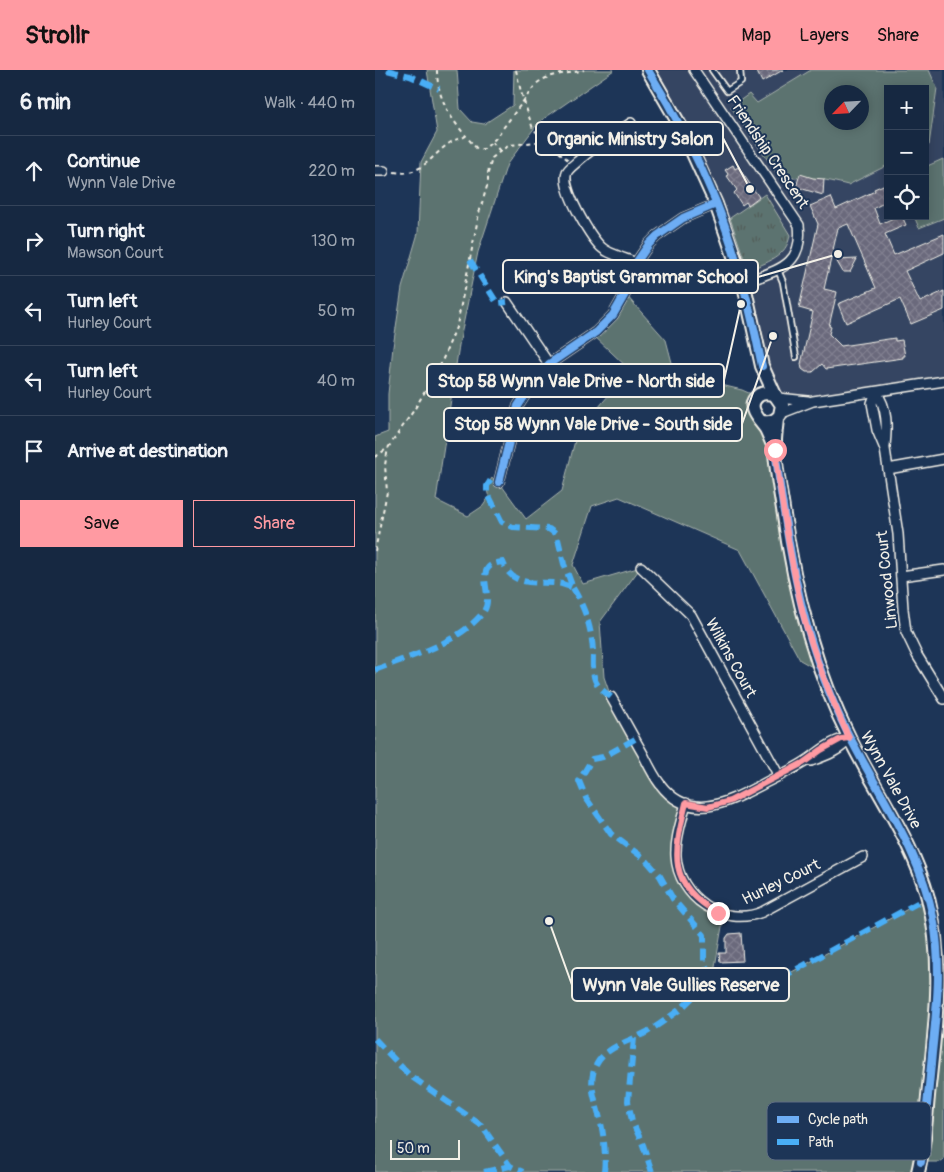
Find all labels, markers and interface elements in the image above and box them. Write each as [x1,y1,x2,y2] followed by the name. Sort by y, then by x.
[25,21,90,50] text: Strollr
[742,24,771,47] text: Map
[799,24,849,47] text: Layers
[877,24,919,47] text: Share
[824,85,869,130] north arrow
[884,85,929,220] map controls
[884,85,929,130] button: +
[20,89,71,116] text: 6 min
[723,91,814,213] street label: Friendship Crescent
[264,93,355,113] text: Walk · 440 m
[536,122,723,155] callout: Organic Ministry Salon
[547,128,713,151] text: Organic Ministry Salon
[884,130,929,175] button: −
[67,149,140,173] text: Continue
[20,157,48,185] icon: ahead
[309,161,355,181] text: 220 m
[67,173,175,193] text: Wynn Vale Drive
[884,175,929,220] button: locate
[67,219,145,243] text: Turn right
[20,227,48,255] icon: right
[311,231,355,251] text: 130 m
[67,243,164,263] text: Mawson Court
[503,260,758,293] callout: King's Baptist Grammar School
[514,266,748,289] text: King's Baptist Grammar School
[67,289,137,313] text: Turn left
[20,297,48,325] icon: left
[318,301,355,321] text: 50 m
[67,313,152,333] text: Hurley Court
[67,359,137,383] text: Turn left
[427,364,724,397] callout: Stop 58 Wynn Vale Drive - North side
[20,367,48,395] icon: left
[437,370,716,393] text: Stop 58 Wynn Vale Drive - North side
[317,371,355,391] text: 40 m
[67,383,152,403] text: Hurley Court
[444,408,742,441] callout: Stop 58 Wynn Vale Drive - South side
[454,413,733,436] text: Stop 58 Wynn Vale Drive - South side
[20,437,48,465] icon: arrive
[67,439,228,463] text: Arrive at destination
[764,439,787,462] route start
[20,500,183,547] button: Save
[193,500,355,547] button: Share
[872,529,902,630] street label: Linwood Court
[701,615,761,702] street label: Wilkins Court
[856,728,926,832] street label: Wynn Vale Drive
[739,854,824,910] street label: Hurley Court
[707,902,730,925] route end
[572,968,789,1001] callout: Wynn Vale Gullies Reserve
[583,974,781,997] text: Wynn Vale Gullies Reserve
[767,1102,931,1160] legend
[808,1111,868,1128] text: Cycle path
[808,1134,833,1151] text: Path
[390,1137,460,1160] scale bar
[397,1140,430,1157] text: 50 m

